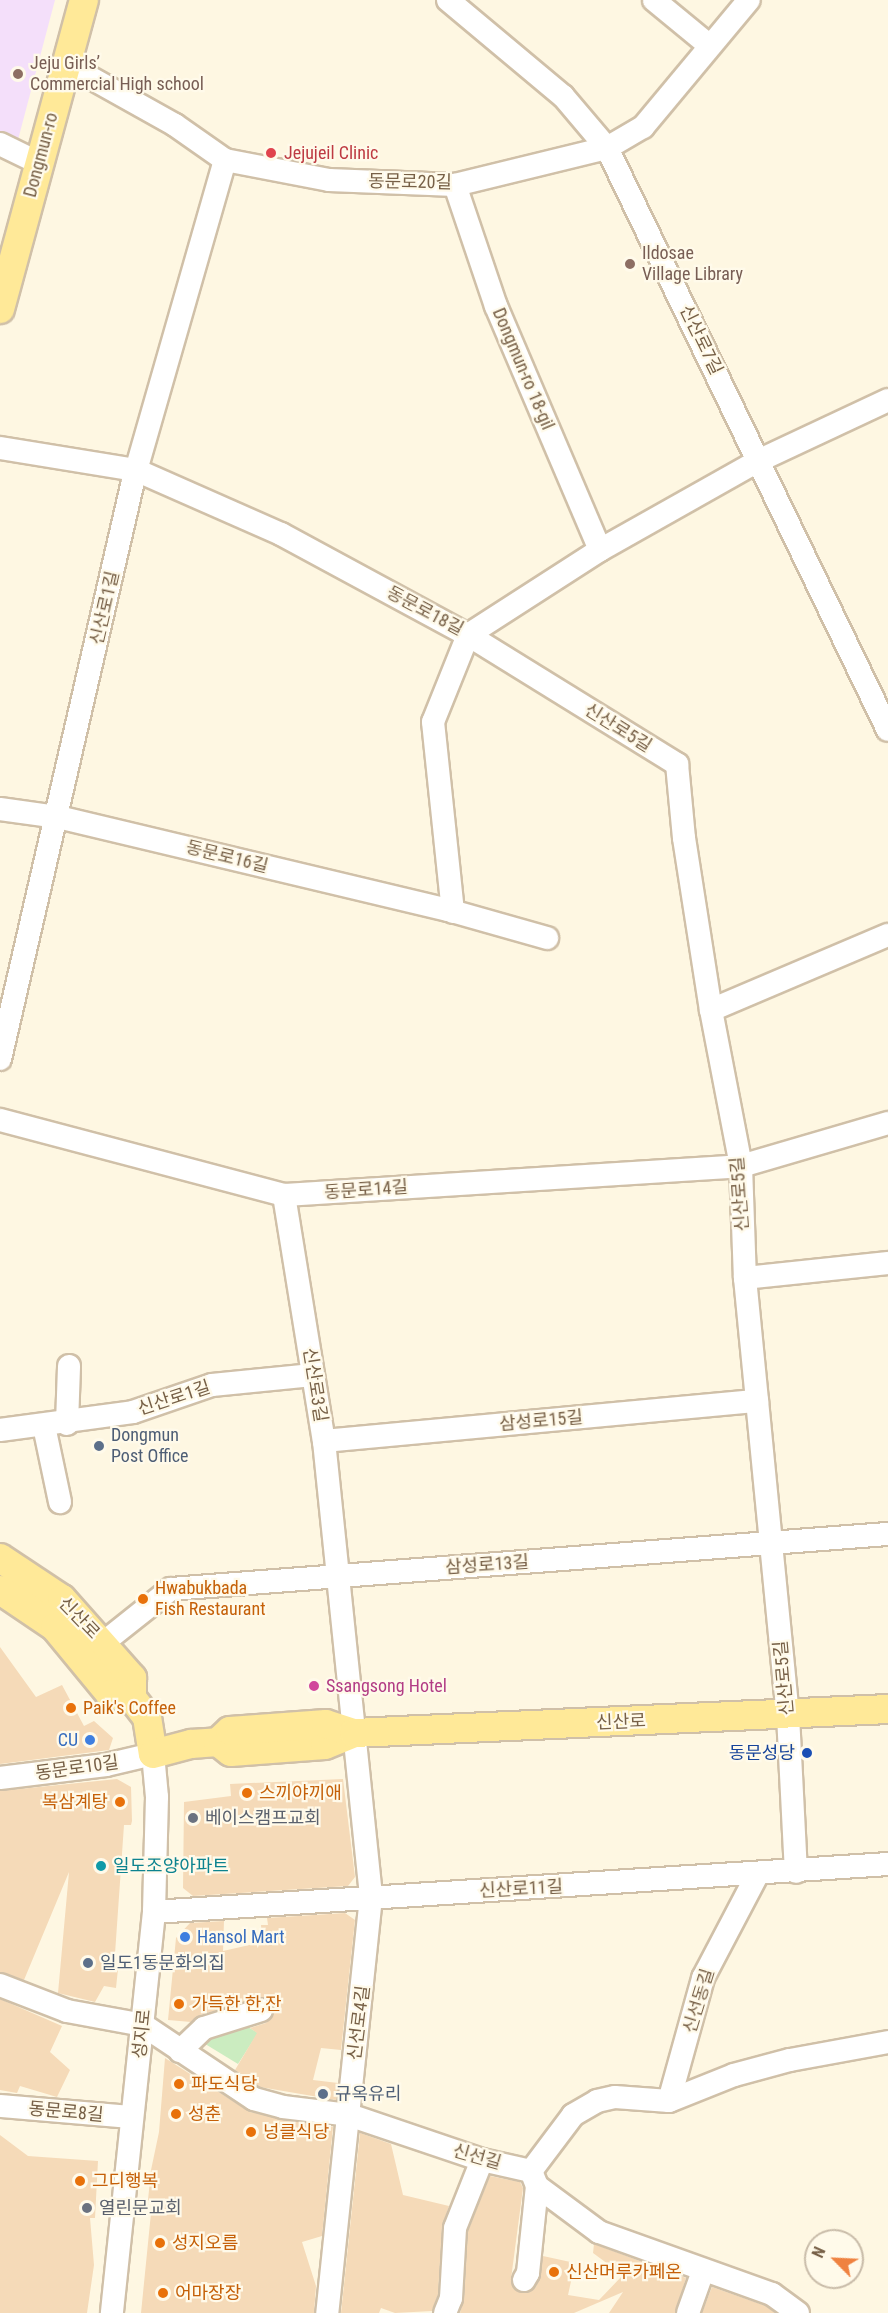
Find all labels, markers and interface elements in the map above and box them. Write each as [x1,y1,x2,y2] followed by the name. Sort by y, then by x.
[30,53,204,96] place label: Jeju Girls’ Commercial High school
[11,67,25,81] marker: Jeju Girls’ Commercial High school
[19,110,63,200] street label: Dongmun-ro
[284,142,378,164] place label: Jejujeil Clinic
[262,144,280,162] marker: Jejujeil Clinic
[368,170,452,194] street label: 동문로20길
[642,243,743,286] place label: Ildosae Village Library
[623,257,637,271] marker: Ildosae Village Library
[675,302,727,378] street label: 신산로7길
[488,305,558,433] street label: Dongmun-ro 18-gil
[86,569,124,647] street label: 신산로1길
[383,582,467,640] street label: 동문로18길
[580,699,656,757] street label: 신산로5길
[184,836,270,878] street label: 동문로16길
[727,1156,753,1232] street label: 신산로5길
[323,1176,409,1204] street label: 동문로14길
[298,1346,332,1424] street label: 신산로3길
[135,1376,213,1420] street label: 신산로1길
[498,1407,584,1435] street label: 삼성로15길
[111,1425,189,1468] place label: Dongmun Post Office
[92,1439,106,1453] marker: Dongmun Post Office
[444,1551,530,1579] street label: 삼성로13길
[155,1578,265,1620] place label: Hwabukbada Fish Restaurant
[136,1592,150,1606] marker: Hwabukbada Fish Restaurant
[54,1593,104,1643] street label: 신산로
[770,1640,798,1716] street label: 신산로5길
[326,1675,447,1697] place label: Ssangsong Hotel
[307,1679,321,1693] marker: Ssangsong Hotel
[83,1697,176,1719] place label: Paik's Coffee
[64,1701,78,1715] marker: Paik's Coffee
[596,1710,646,1734] street label: 신산로
[58,1729,78,1751] place label: CU
[83,1733,97,1747] marker: CU
[729,1742,795,1764] place label: 동문성당
[800,1746,814,1760] marker: 동문성당
[34,1751,120,1785] street label: 동문로10길
[259,1782,342,1804] place label: 스끼야끼애
[240,1786,254,1800] marker: 스끼야끼애
[42,1791,108,1813] place label: 복삼계탕
[113,1795,127,1809] marker: 복삼계탕
[205,1807,321,1829] place label: 베이스캠프교회
[186,1811,200,1825] marker: 베이스캠프교회
[113,1855,229,1877] place label: 일도조양아파트
[94,1859,108,1873] marker: 일도조양아파트
[478,1876,564,1902] street label: 신산로11길
[197,1926,284,1948] place label: Hansol Mart
[178,1930,192,1944] marker: Hansol Mart
[100,1952,225,1974] place label: 일도1동문화의집
[81,1956,95,1970] marker: 일도1동문화의집
[679,1966,719,2036] street label: 신선동길
[344,1984,374,2062] street label: 신선로4길
[191,1993,281,2015] place label: 가득한 한,잔
[172,1997,186,2011] marker: 가득한 한,잔
[129,2008,155,2060] street label: 성지로
[191,2073,257,2095] place label: 파도식당
[172,2077,186,2091] marker: 파도식당
[335,2083,401,2105] place label: 규옥유리
[316,2087,330,2101] marker: 규옥유리
[28,2098,104,2126] street label: 동문로8길
[188,2103,221,2125] place label: 성춘
[169,2107,183,2121] marker: 성춘
[263,2121,329,2143] place label: 넝클식당
[244,2125,258,2139] marker: 넝클식당
[450,2140,504,2174] street label: 신선길
[92,2170,158,2192] place label: 그디행복
[73,2174,87,2188] marker: 그디행복
[99,2197,182,2219] place label: 열린문교회
[80,2201,94,2215] marker: 열린문교회
[804,2229,864,2289] north arrow
[172,2232,238,2254] place label: 성지오름
[153,2236,167,2250] marker: 성지오름
[808,2244,830,2261] text: N
[566,2261,682,2283] place label: 신산머루카페온
[547,2265,561,2279] marker: 신산머루카페온
[175,2282,241,2304] place label: 어마장장
[156,2286,170,2300] marker: 어마장장

